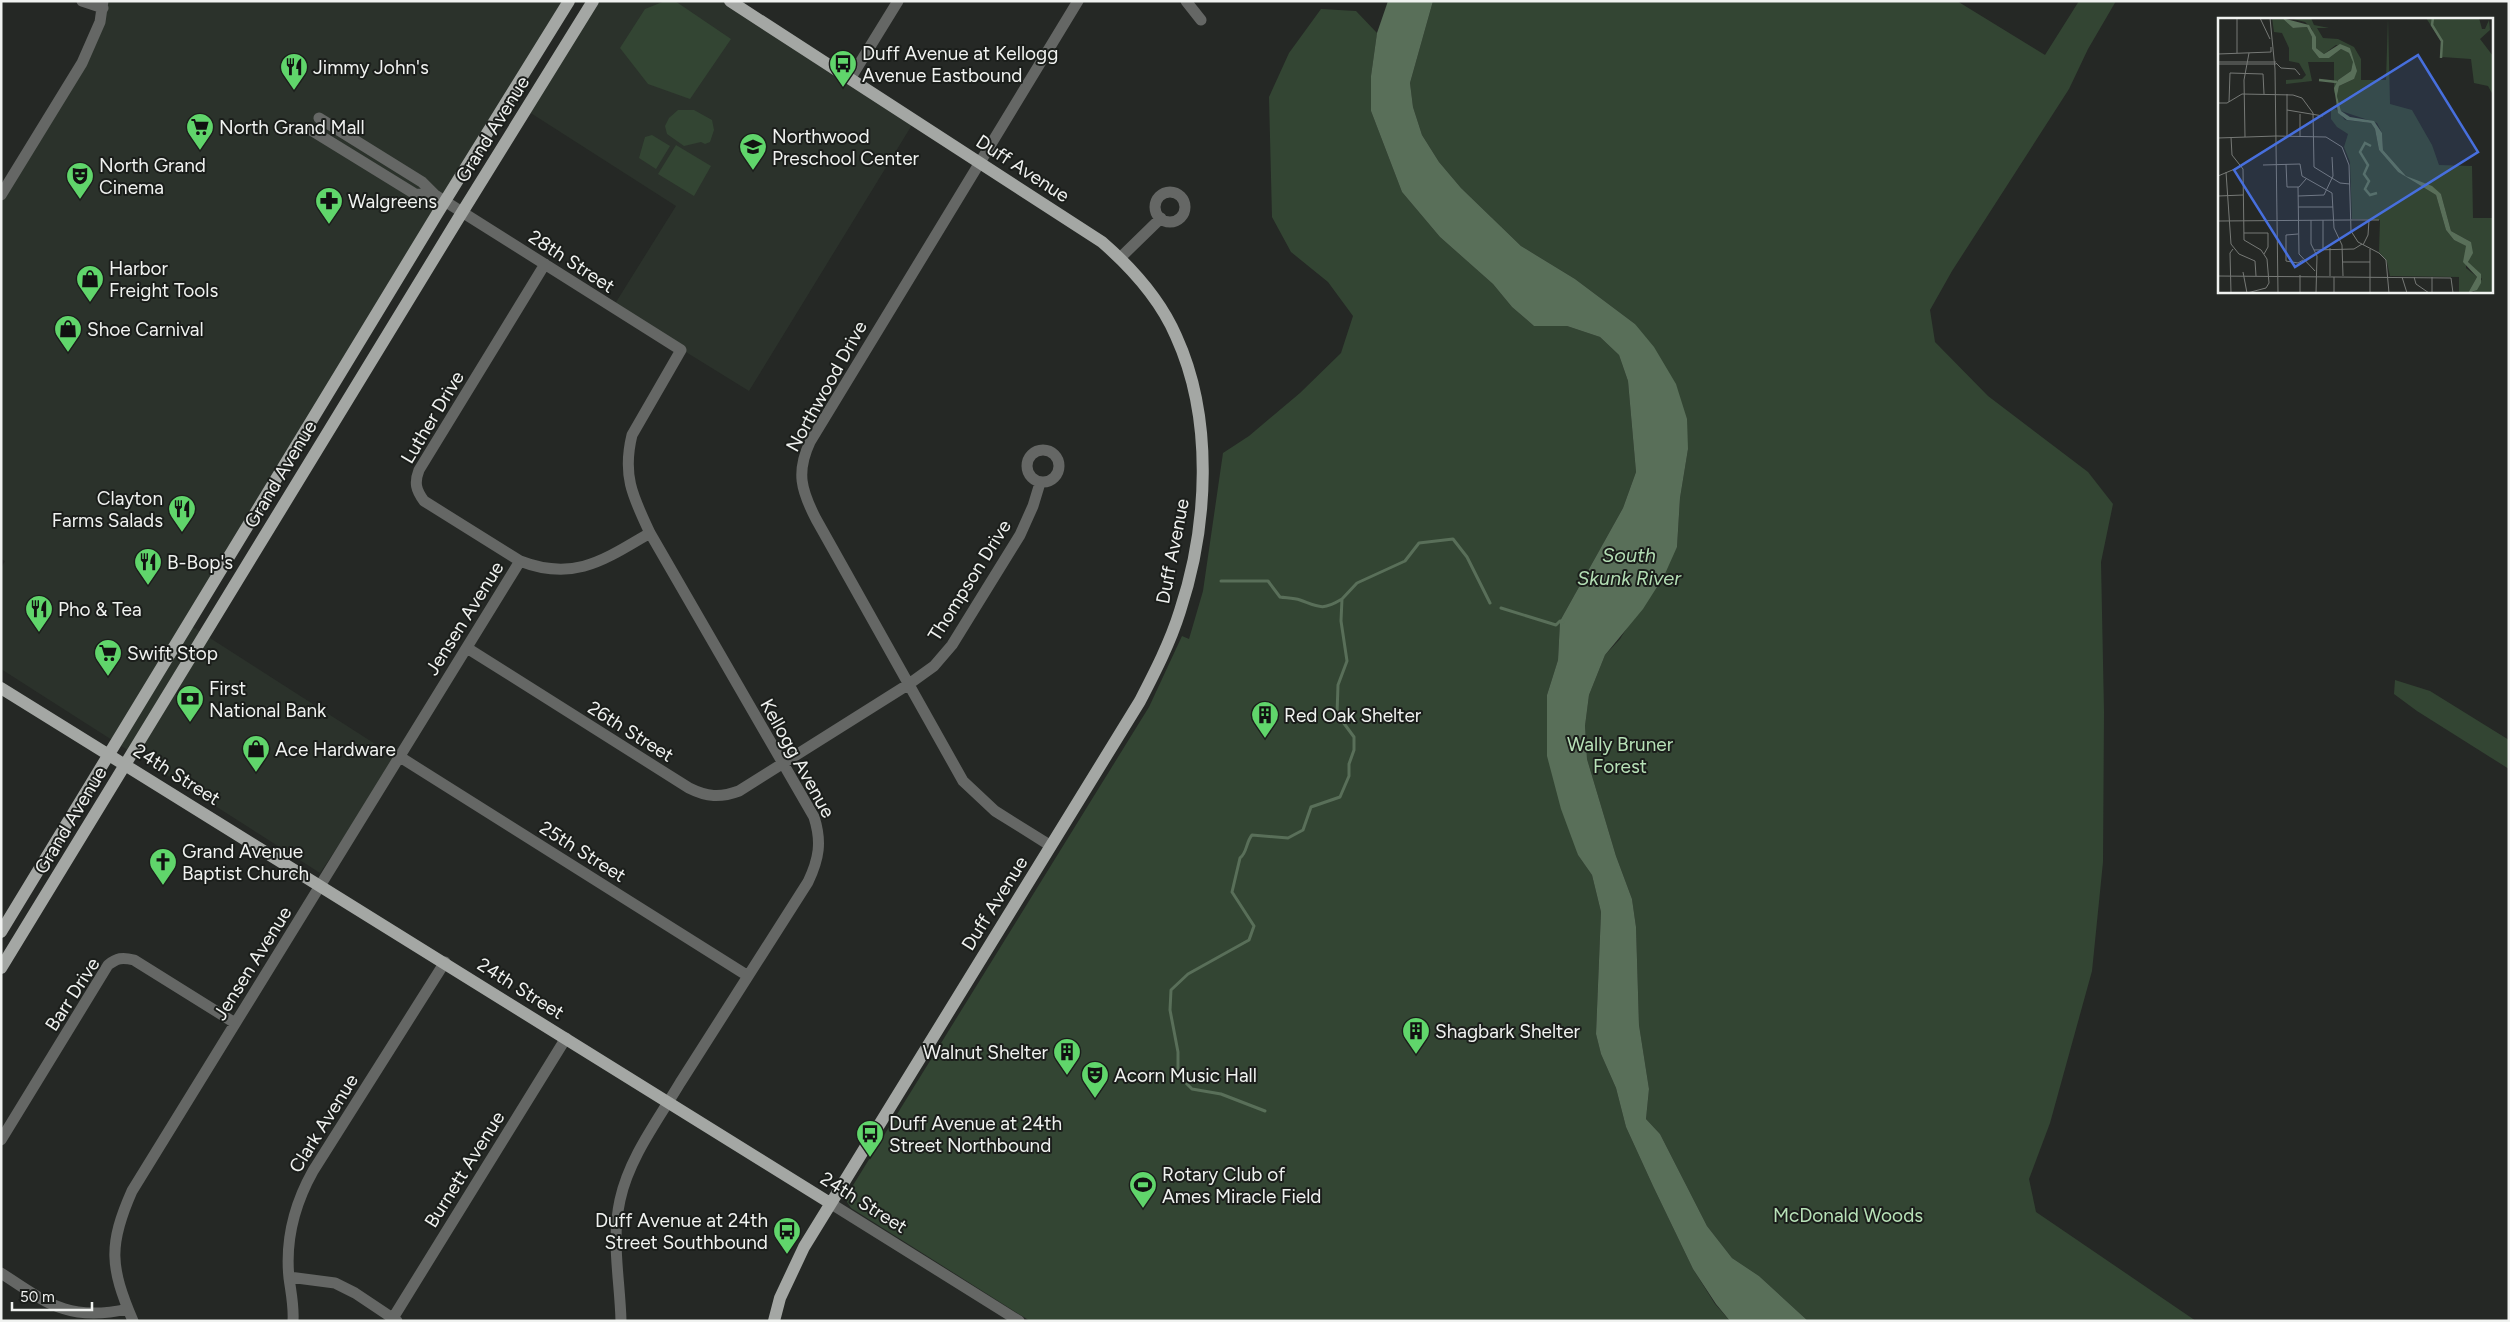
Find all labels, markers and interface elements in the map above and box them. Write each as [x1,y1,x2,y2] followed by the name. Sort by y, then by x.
[2218,18,2492,292] inset map
[862,42,1058,87] place label: Duff Avenue at Kellogg Avenue Eastbound
[828,49,858,88] bus stop icon: Duff Avenue at Kellogg Avenue Eastbound
[279,52,309,91] restaurant icon: Jimmy John's
[313,56,429,79] place label: Jimmy John's
[451,72,534,187] street label: Grand Avenue
[185,112,215,151] supermarket icon: North Grand Mall
[219,116,365,139] place label: North Grand Mall
[772,125,920,170] place label: Northwood Preschool Center
[972,130,1074,207] street label: Duff Avenue
[738,132,768,171] school or university icon: Northwood Preschool Center
[99,154,206,199] place label: North Grand Cinema
[65,161,95,200] theatre icon: North Grand Cinema
[314,186,344,225] pharmacy icon: Walgreens
[348,190,437,213] place label: Walgreens
[524,225,619,298] street label: 28th Street
[109,257,218,302] place label: Harbor Freight Tools
[75,264,105,303] shop icon: Harbor Freight Tools
[53,314,83,353] shop icon: Shoe Carnival
[781,317,872,456] street label: Northwood Drive
[87,318,204,341] place label: Shoe Carnival
[396,367,469,468] street label: Luther Drive
[239,416,322,532] street label: Grand Avenue
[52,487,163,532] place label: Clayton Farms Salads
[167,494,197,533] restaurant icon: Clayton Farms Salads
[1151,497,1194,606] street label: Duff Avenue
[923,515,1016,645] street label: Thompson Drive
[1577,543,1682,590] water label: South Skunk River
[133,547,163,586] restaurant icon: B-Bop's
[167,551,233,574] place label: B-Bop's
[420,557,509,679] street label: Jensen Avenue
[24,594,54,633] restaurant icon: Pho & Tea
[58,598,142,621] place label: Pho & Tea
[93,638,123,677] supermarket icon: Swift Stop
[127,642,218,665] place label: Swift Stop
[209,677,327,722] place label: First National Bank
[175,684,205,723] bank icon: First National Bank
[755,695,840,822] street label: Kellogg Avenue
[583,696,678,767] street label: 26th Street
[1250,700,1280,739] building icon: Red Oak Shelter
[1284,704,1422,727] place label: Red Oak Shelter
[1567,733,1674,778] park label: Wally Bruner Forest
[241,734,271,773] shop icon: Ace Hardware
[275,738,396,761] place label: Ace Hardware
[129,739,224,810] street label: 24th Street
[29,762,112,878] street label: Grand Avenue
[535,816,630,887] street label: 25th Street
[182,840,309,885] place label: Grand Avenue Baptist Church
[148,847,178,886] church icon: Grand Avenue Baptist Church
[956,852,1032,955] street label: Duff Avenue
[208,902,297,1024] street label: Jensen Avenue
[40,953,105,1035] street label: Barr Drive
[473,953,568,1024] street label: 24th Street
[1401,1016,1431,1055] building icon: Shagbark Shelter
[1435,1020,1581,1043] place label: Shagbark Shelter
[1052,1037,1082,1076] building icon: Walnut Shelter
[923,1041,1049,1064] place label: Walnut Shelter
[1080,1060,1110,1099] theatre icon: Acorn Music Hall
[1114,1064,1257,1087] place label: Acorn Music Hall
[284,1070,363,1177] street label: Clark Avenue
[419,1107,509,1232] street label: Burnett Avenue
[889,1112,1062,1157] place label: Duff Avenue at 24th Street Northbound
[855,1119,885,1158] bus stop icon: Duff Avenue at 24th Street Northbound
[1162,1163,1322,1208] place label: Rotary Club of Ames Miracle Field
[816,1167,911,1238] street label: 24th Street
[1128,1170,1158,1209] sports icon: Rotary Club of Ames Miracle Field
[1773,1204,1923,1227] park label: McDonald Woods
[595,1209,768,1254] place label: Duff Avenue at 24th Street Southbound
[772,1216,802,1255] bus stop icon: Duff Avenue at 24th Street Southbound
[12,1280,92,1312] scale bar
[20,1288,55,1306] text: 50 m

